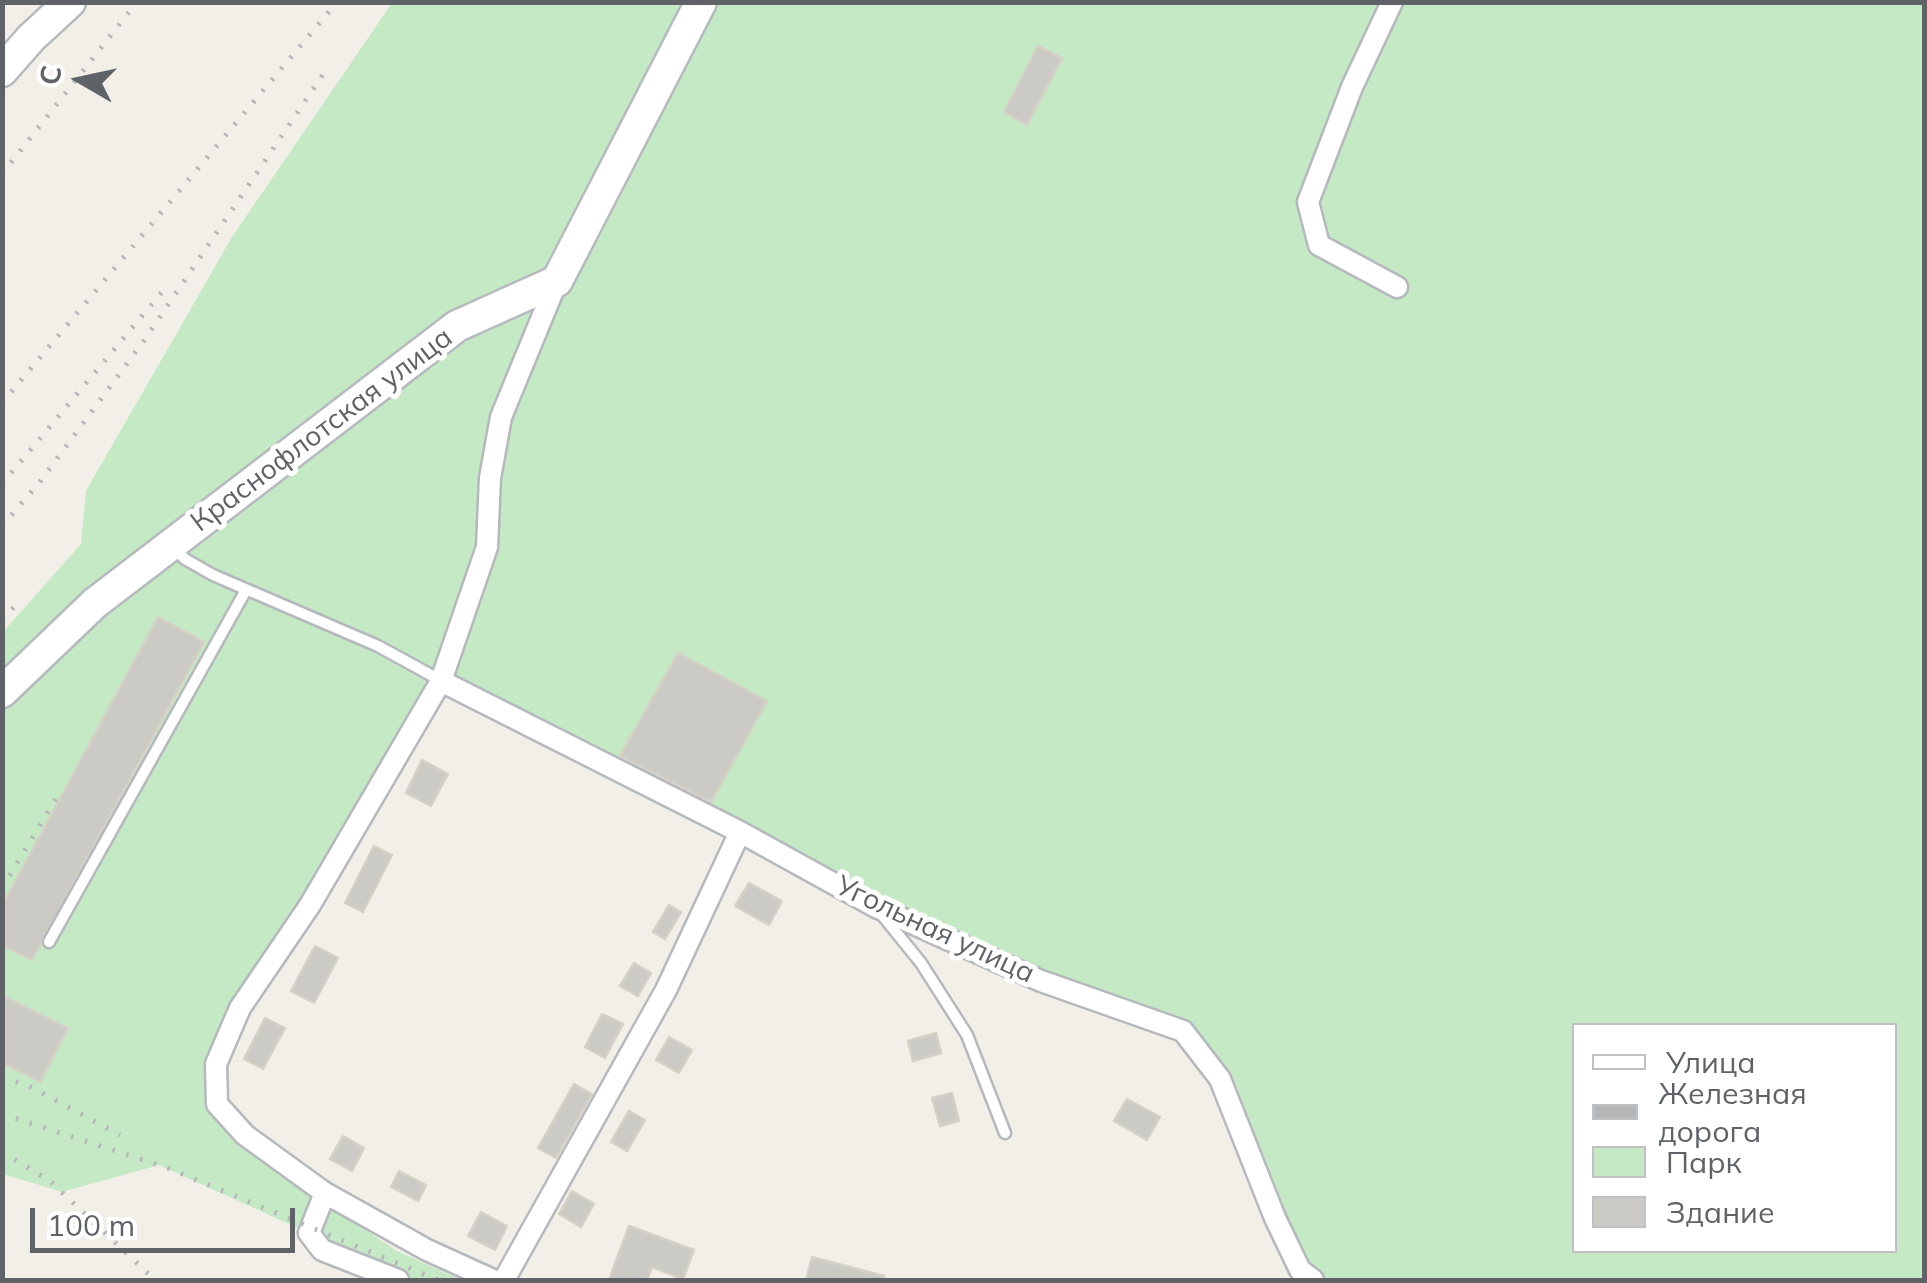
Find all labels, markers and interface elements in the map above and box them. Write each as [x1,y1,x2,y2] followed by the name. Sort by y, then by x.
[30,30,130,130] north arrow
[31,63,69,87] text: С
[185,321,459,539] street label: Краснофлотская улица
[830,869,1040,991] street label: Угольная улица
[1572,1023,1897,1253] legend
[1666,1043,1756,1081] text: Улица
[1658,1074,1807,1150] text: Железная дорога
[1666,1143,1742,1181] text: Парк
[35,1188,300,1250] scale bar
[1666,1193,1775,1231] text: Здание
[47,1206,135,1244] text: 100 m

